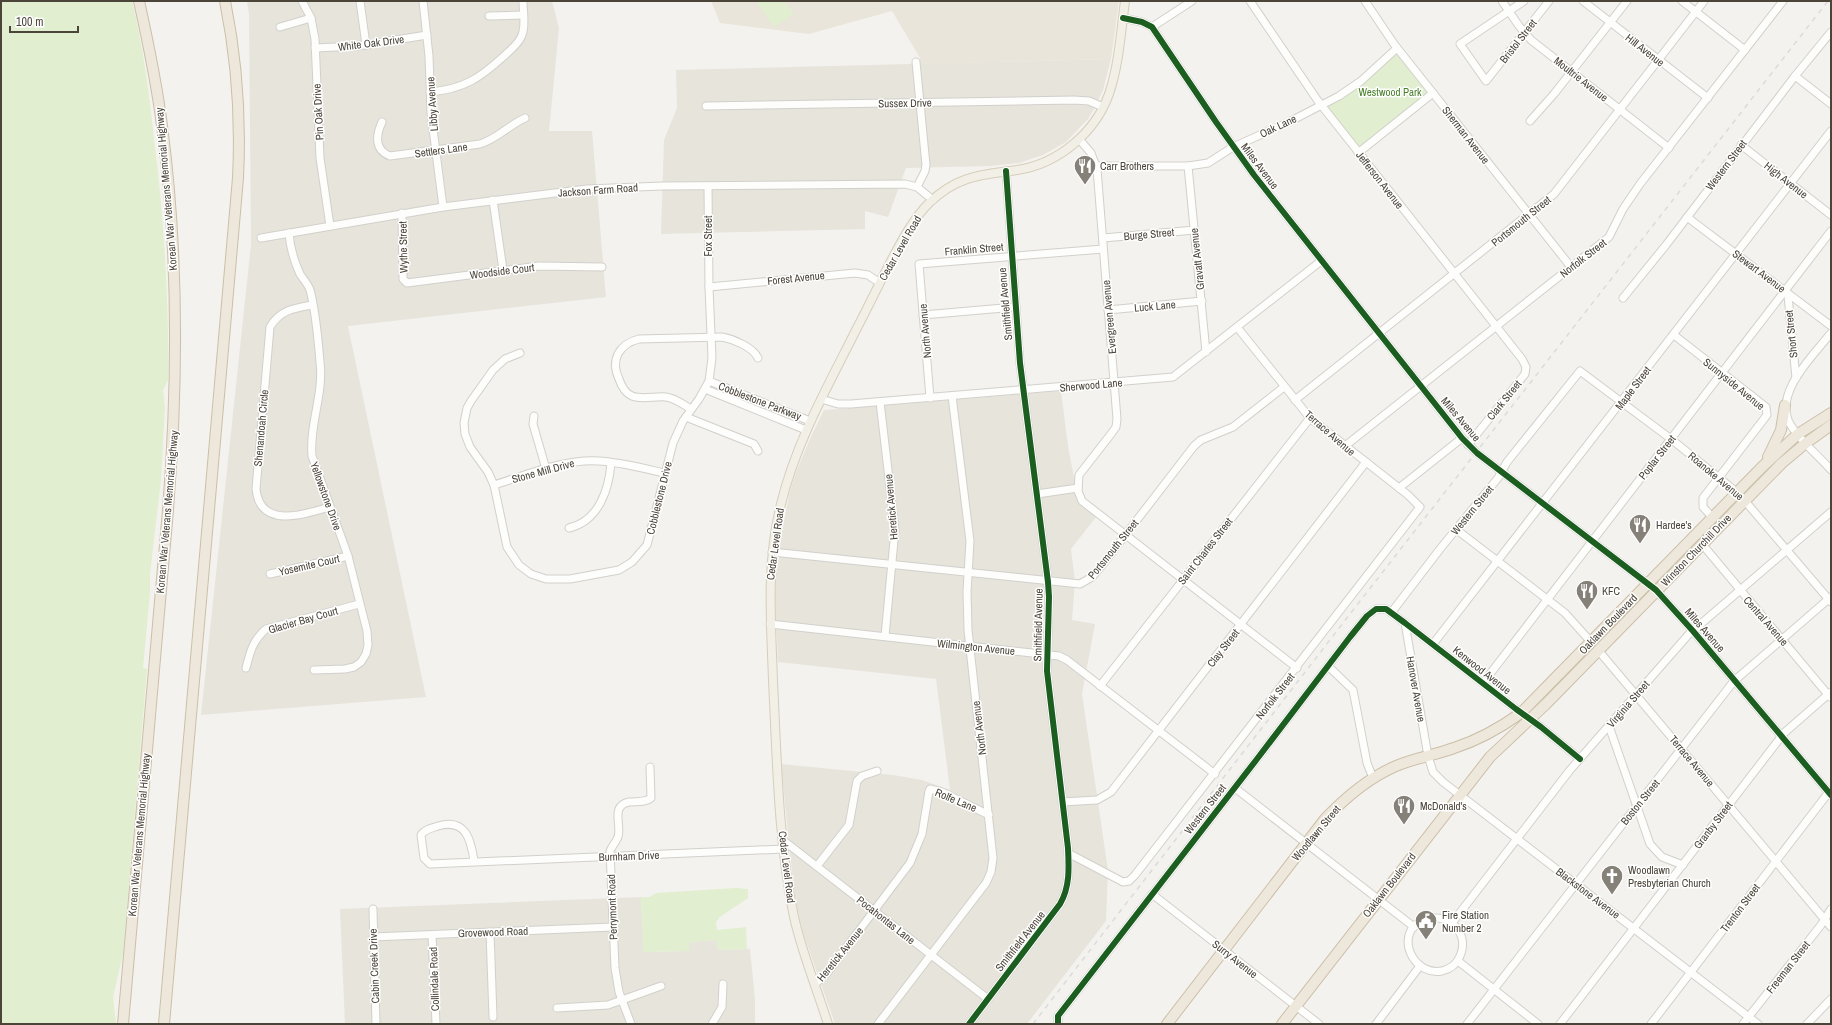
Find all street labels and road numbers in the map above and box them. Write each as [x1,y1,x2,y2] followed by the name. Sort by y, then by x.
[1496,16,1540,66] street label: Bristol Street
[1623,30,1667,70] street label: Hill Avenue
[337,32,405,54] street label: White Oak Drive
[1551,53,1611,105] street label: Moultrie Avenue
[423,76,441,132] street label: Libby Avenue
[310,83,326,141] street label: Pin Oak Drive
[878,96,932,110] street label: Sussex Drive
[1439,103,1493,167] street label: Sherman Avenue
[152,106,180,271] street label: Korean War Veterans Memorial Highway
[1257,111,1299,141] street label: Oak Lane
[1702,136,1750,193] street label: Western Street
[414,139,468,161] street label: Settlers Lane
[1238,140,1282,192] street label: Miles Avenue
[1353,148,1407,212] street label: Jefferson Avenue
[1761,159,1811,201] street label: High Avenue
[557,180,639,200] street label: Jackson Farm Road
[1488,192,1554,249] street label: Portsmouth Street
[876,213,924,283] street label: Cedar Level Road
[701,215,715,257] street label: Fox Street
[396,220,410,273] street label: Wythe Street
[1123,225,1175,243] street label: Burge Street
[1187,227,1207,291] street label: Gravatt Avenue
[1557,235,1609,280] street label: Norfolk Street
[944,239,1005,259] street label: Franklin Street
[1730,246,1788,296] street label: Stewart Avenue
[469,260,536,282] street label: Woodside Court
[995,267,1015,341] street label: Smithfield Avenue
[767,268,825,288] street label: Forest Avenue
[1099,279,1119,355] street label: Evergreen Avenue
[1134,297,1176,315] street label: Luck Lane
[916,303,934,359] street label: North Avenue
[1781,309,1800,359] street label: Short Street
[1700,355,1768,413] street label: Sunnyside Avenue
[1612,363,1654,413] street label: Maple Street
[1059,375,1123,395] street label: Sherwood Lane
[1484,377,1525,423] street label: Clark Street
[717,379,804,423] street label: Cobblestone Parkway
[251,389,271,467] street label: Shenandoah Circle
[1438,394,1484,444] street label: Miles Avenue
[1302,407,1358,459] street label: Terrace Avenue
[153,429,181,594] street label: Korean War Veterans Memorial Highway
[1635,432,1679,482] street label: Poplar Street
[1685,449,1747,503] street label: Roanoke Avenue
[510,456,576,486] street label: Stone Mill Drive
[307,460,345,532] street label: Yellowstone Drive
[643,460,675,536] street label: Cobblestone Drive
[881,473,901,541] street label: Heretick Avenue
[1448,482,1497,538] street label: Western Street
[763,507,787,581] street label: Cedar Level Road
[1658,511,1734,589] street label: Winston Churchill Drive
[1174,514,1236,587] street label: Saint Charles Street
[1085,516,1142,582] street label: Portsmouth Street
[277,551,341,579] street label: Yosemite Court
[1030,588,1046,662] street label: Smithfield Avenue
[1576,591,1640,657] street label: Oaklawn Boulevard
[1741,593,1791,649] street label: Central Avenue
[267,603,340,637] street label: Glacier Bay Court
[1682,605,1728,655] street label: Miles Avenue
[1204,626,1243,670] street label: Clay Street
[936,636,1016,658] street label: Wilmington Avenue
[1450,643,1514,697] street label: Kenwood Avenue
[1403,655,1429,723] street label: Hanover Avenue
[1253,670,1298,722] street label: Norfolk Street
[1604,677,1653,730] street label: Virginia Street
[969,700,989,756] street label: North Avenue
[1667,733,1717,789] street label: Terrace Avenue
[125,752,153,917] street label: Korean War Veterans Memorial Highway
[1617,776,1663,828] street label: Boston Street
[1181,781,1229,837] street label: Western Street
[933,785,979,815] street label: Rolfe Lane
[1691,798,1736,852] street label: Granby Street
[1289,802,1344,864] street label: Woodlawn Street
[776,830,798,904] street label: Cedar Level Road
[598,848,660,864] street label: Burnham Drive
[1359,850,1419,920] street label: Oaklawn Boulevard
[1553,864,1623,922] street label: Blackstone Avenue
[604,874,620,940] street label: Perrymont Road
[1717,881,1763,935] street label: Trenton Street
[854,893,918,947] street label: Pocahontas Lane
[992,908,1048,974] street label: Smithfield Avenue
[458,924,528,940] street label: Grovewood Road
[814,924,866,984] street label: Heretick Avenue
[366,928,382,1004] street label: Cabin Creek Drive
[1209,937,1261,981] street label: Surry Avenue
[1763,938,1813,996] street label: Freeman Street
[426,947,442,1011] street label: Collindale Road

